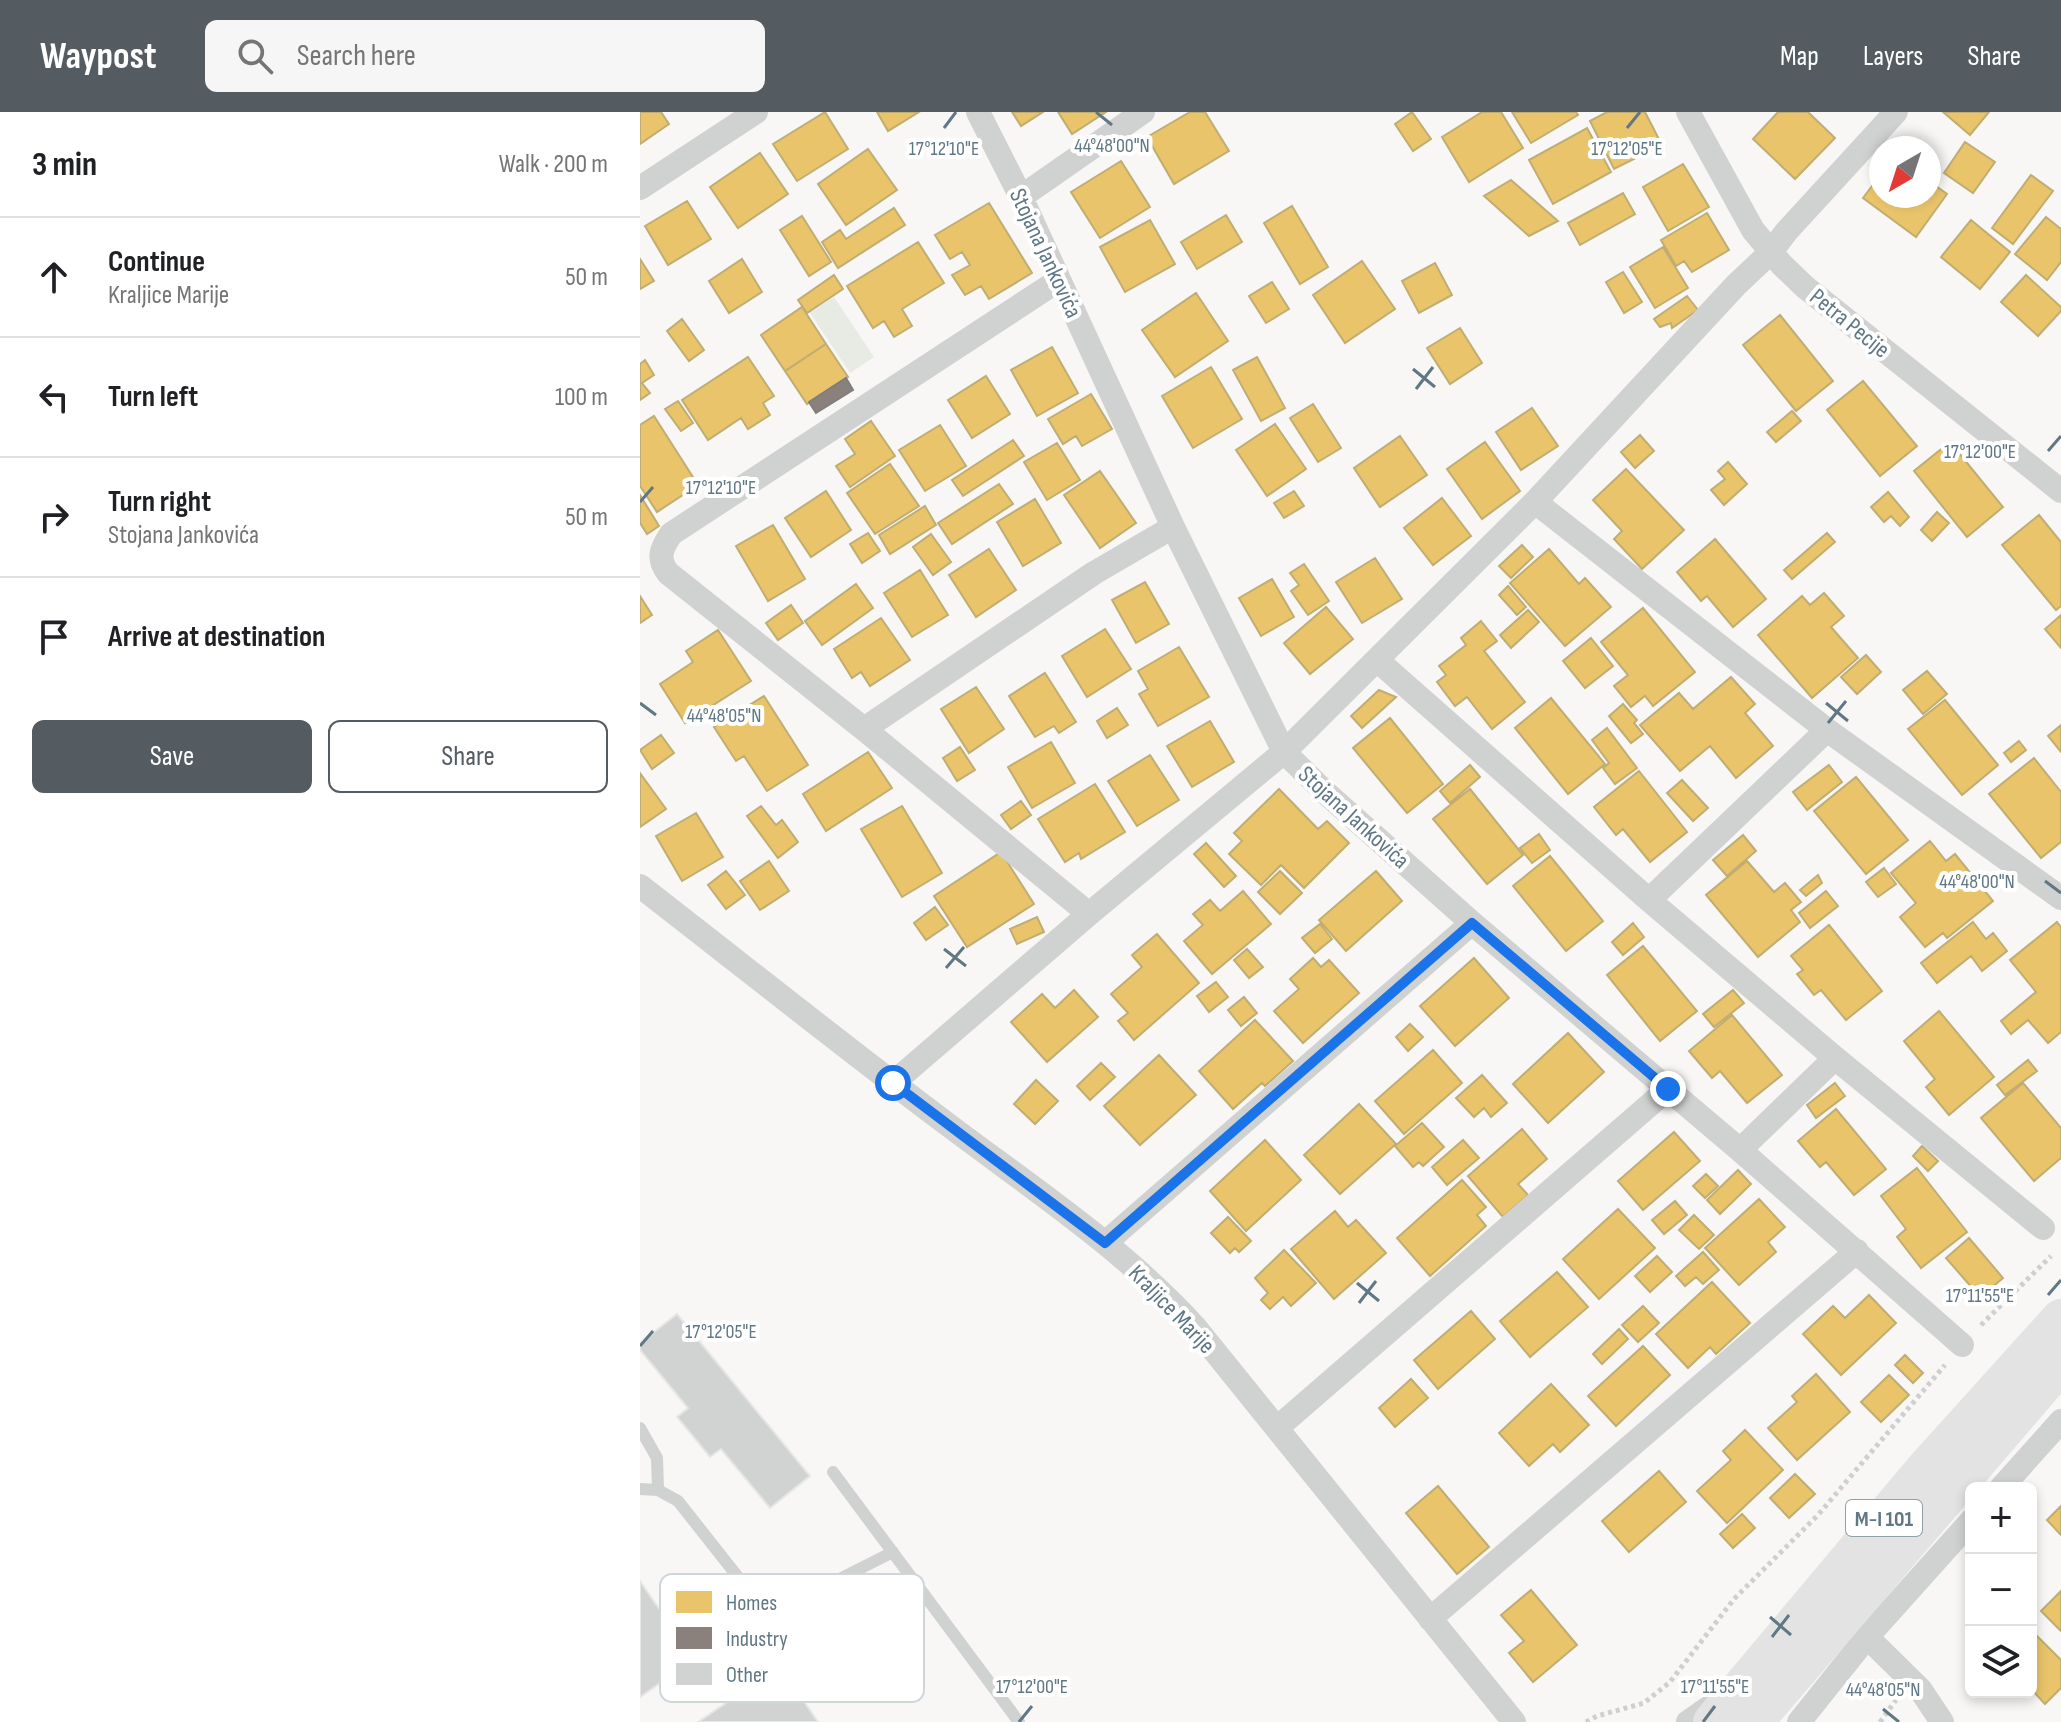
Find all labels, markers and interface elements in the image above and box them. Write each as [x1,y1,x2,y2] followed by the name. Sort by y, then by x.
[205,20,765,92] search box
[40,34,157,79] text: Waypost
[233,34,277,78] icon: search
[297,38,416,74] text: Search here
[1780,40,1819,73] text: Map
[1863,40,1923,73] text: Layers
[1967,40,2021,73] text: Share
[1074,134,1150,158] text: 44°48'00"N
[1869,136,1941,208] north arrow
[909,137,979,161] text: 17°12'10"E
[1591,137,1663,161] text: 17°12'05"E
[32,144,97,185] text: 3 min
[499,149,608,180] text: Walk · 200 m
[1003,184,1088,323] street label: Stojana Jankovića
[108,244,205,280] text: Continue
[32,255,76,299] icon: ahead
[565,262,608,293] text: 50 m
[108,280,229,311] text: Kraljice Marije
[1804,282,1895,364] street label: Petra Pecije
[32,375,76,419] icon: left
[108,379,198,415] text: Turn left
[555,382,608,413] text: 100 m
[1944,440,2016,464] text: 17°12'00"E
[686,476,756,500] text: 17°12'10"E
[108,484,211,520] text: Turn right
[32,495,76,539] icon: right
[565,502,608,533] text: 50 m
[108,520,259,551] text: Stojana Jankovića
[32,615,76,659] icon: arrive
[108,619,325,655] text: Arrive at destination
[687,704,761,728] text: 44°48'05"N
[32,720,312,793] button: Save
[328,720,608,793] button: Share
[1292,760,1415,875] street label: Stojana Jankovića
[1939,870,2015,894] text: 44°48'00"N
[875,1065,911,1101] route start
[1650,1071,1686,1107] route end
[1122,1259,1221,1360] street label: Kraljice Marije
[1946,1284,2014,1308] text: 17°11'55"E
[685,1320,757,1344] text: 17°12'05"E
[1965,1482,2037,1698] map controls
[1965,1482,2037,1554] button: +
[1846,1500,1922,1536] road number: M-I 101
[1965,1554,2037,1626] button: −
[660,1574,924,1702] legend
[726,1590,777,1617] text: Homes
[726,1626,788,1653] text: Industry
[1965,1626,2037,1698] button: layers
[726,1662,768,1689] text: Other
[996,1675,1068,1699] text: 17°12'00"E
[1681,1675,1749,1699] text: 17°11'55"E
[1846,1678,1920,1702] text: 44°48'05"N

